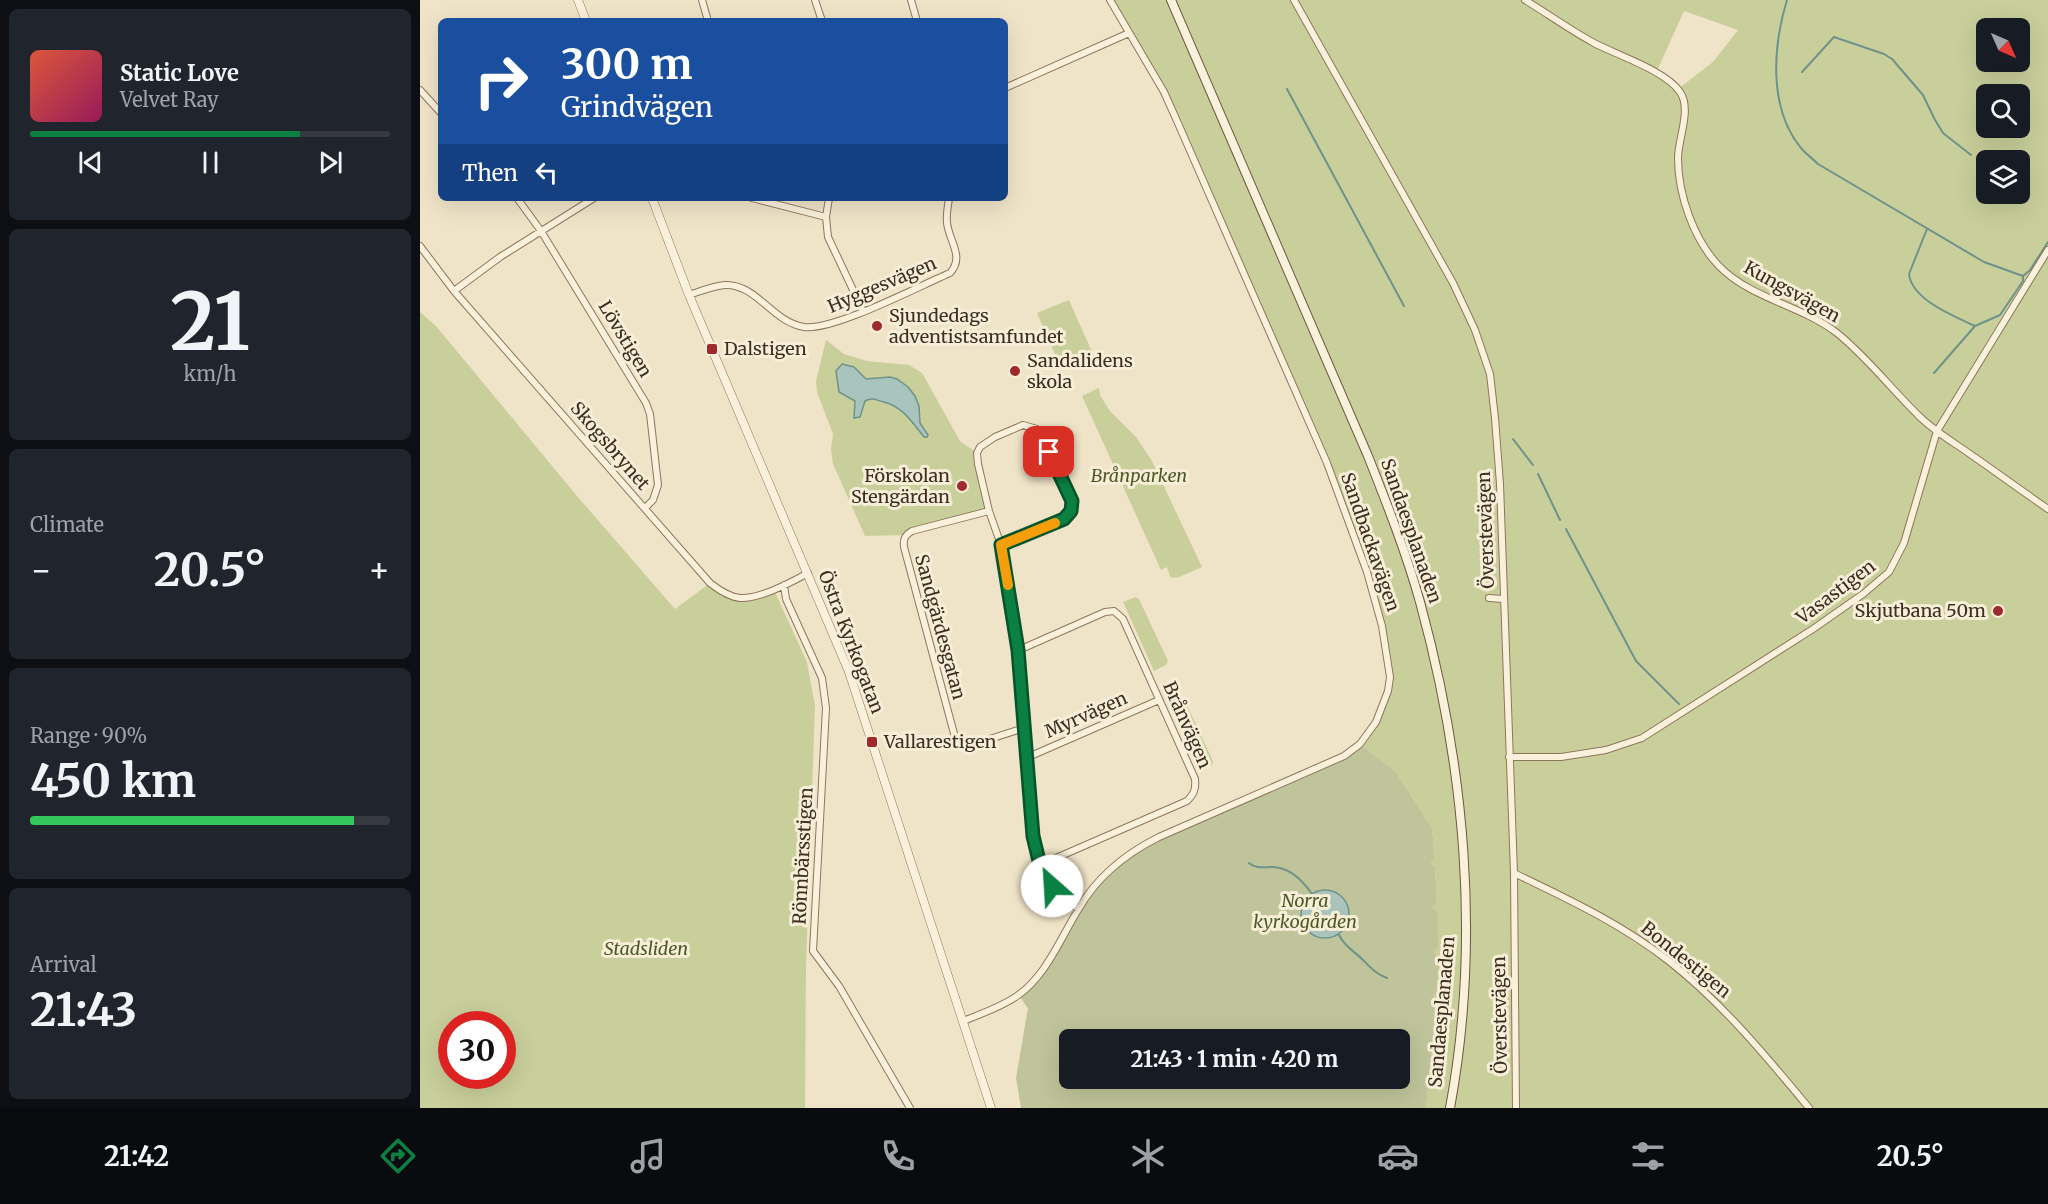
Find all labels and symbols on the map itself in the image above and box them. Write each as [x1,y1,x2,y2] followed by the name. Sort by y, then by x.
[1976,18,2030,72] north arrow
[824,251,940,318] street label: Hyggesvägen
[1740,256,1845,328] street label: Kungsvägen
[594,296,657,381] street label: Lövstigen
[889,304,1064,348] place label: Sjundedags adventistsamfundet
[870,319,884,333] marker: Sjundedags adventistsamfundet
[724,337,807,360] place label: Dalstigen
[705,342,719,356] marker: Dalstigen
[1027,349,1133,393] place label: Sandalidens skola
[1008,364,1022,378] marker: Sandalidens skola
[566,397,655,495] street label: Skogsbrynet
[1023,426,1074,477] pin
[1376,455,1447,606] street label: Sandaesplanaden
[851,464,950,508] place label: Förskolan Stengärdan
[1091,464,1187,487] park label: Brånparken
[1336,469,1405,614] street label: Sandbackavägen
[1472,471,1499,589] street label: Överstevägen
[955,479,969,493] marker: Förskolan Stengärdan
[910,552,971,702] street label: Sandgärdesgatan
[1791,554,1880,629] street label: Vasastigen
[814,567,889,717] street label: Östra Kyrkogatan
[1855,599,1986,622] place label: Skjutbana 50m
[1991,604,2005,618] marker: Skjutbana 50m
[1158,678,1217,772] street label: Brånvägen
[1041,686,1131,743] street label: Myrvägen
[883,730,997,753] place label: Vallarestigen
[865,735,879,749] marker: Vallarestigen
[787,787,818,925] street label: Rönnbärsstigen
[1020,854,1084,918] position arrow
[1253,889,1357,933] park label: Norra kyrkogården
[1637,916,1736,1003] street label: Bondestigen
[1423,935,1460,1088] street label: Sandaesplanaden
[604,937,688,960] park label: Stadsliden
[1487,956,1512,1074] street label: Överstevägen
[438,1011,516,1089] speed limit sign: 30

